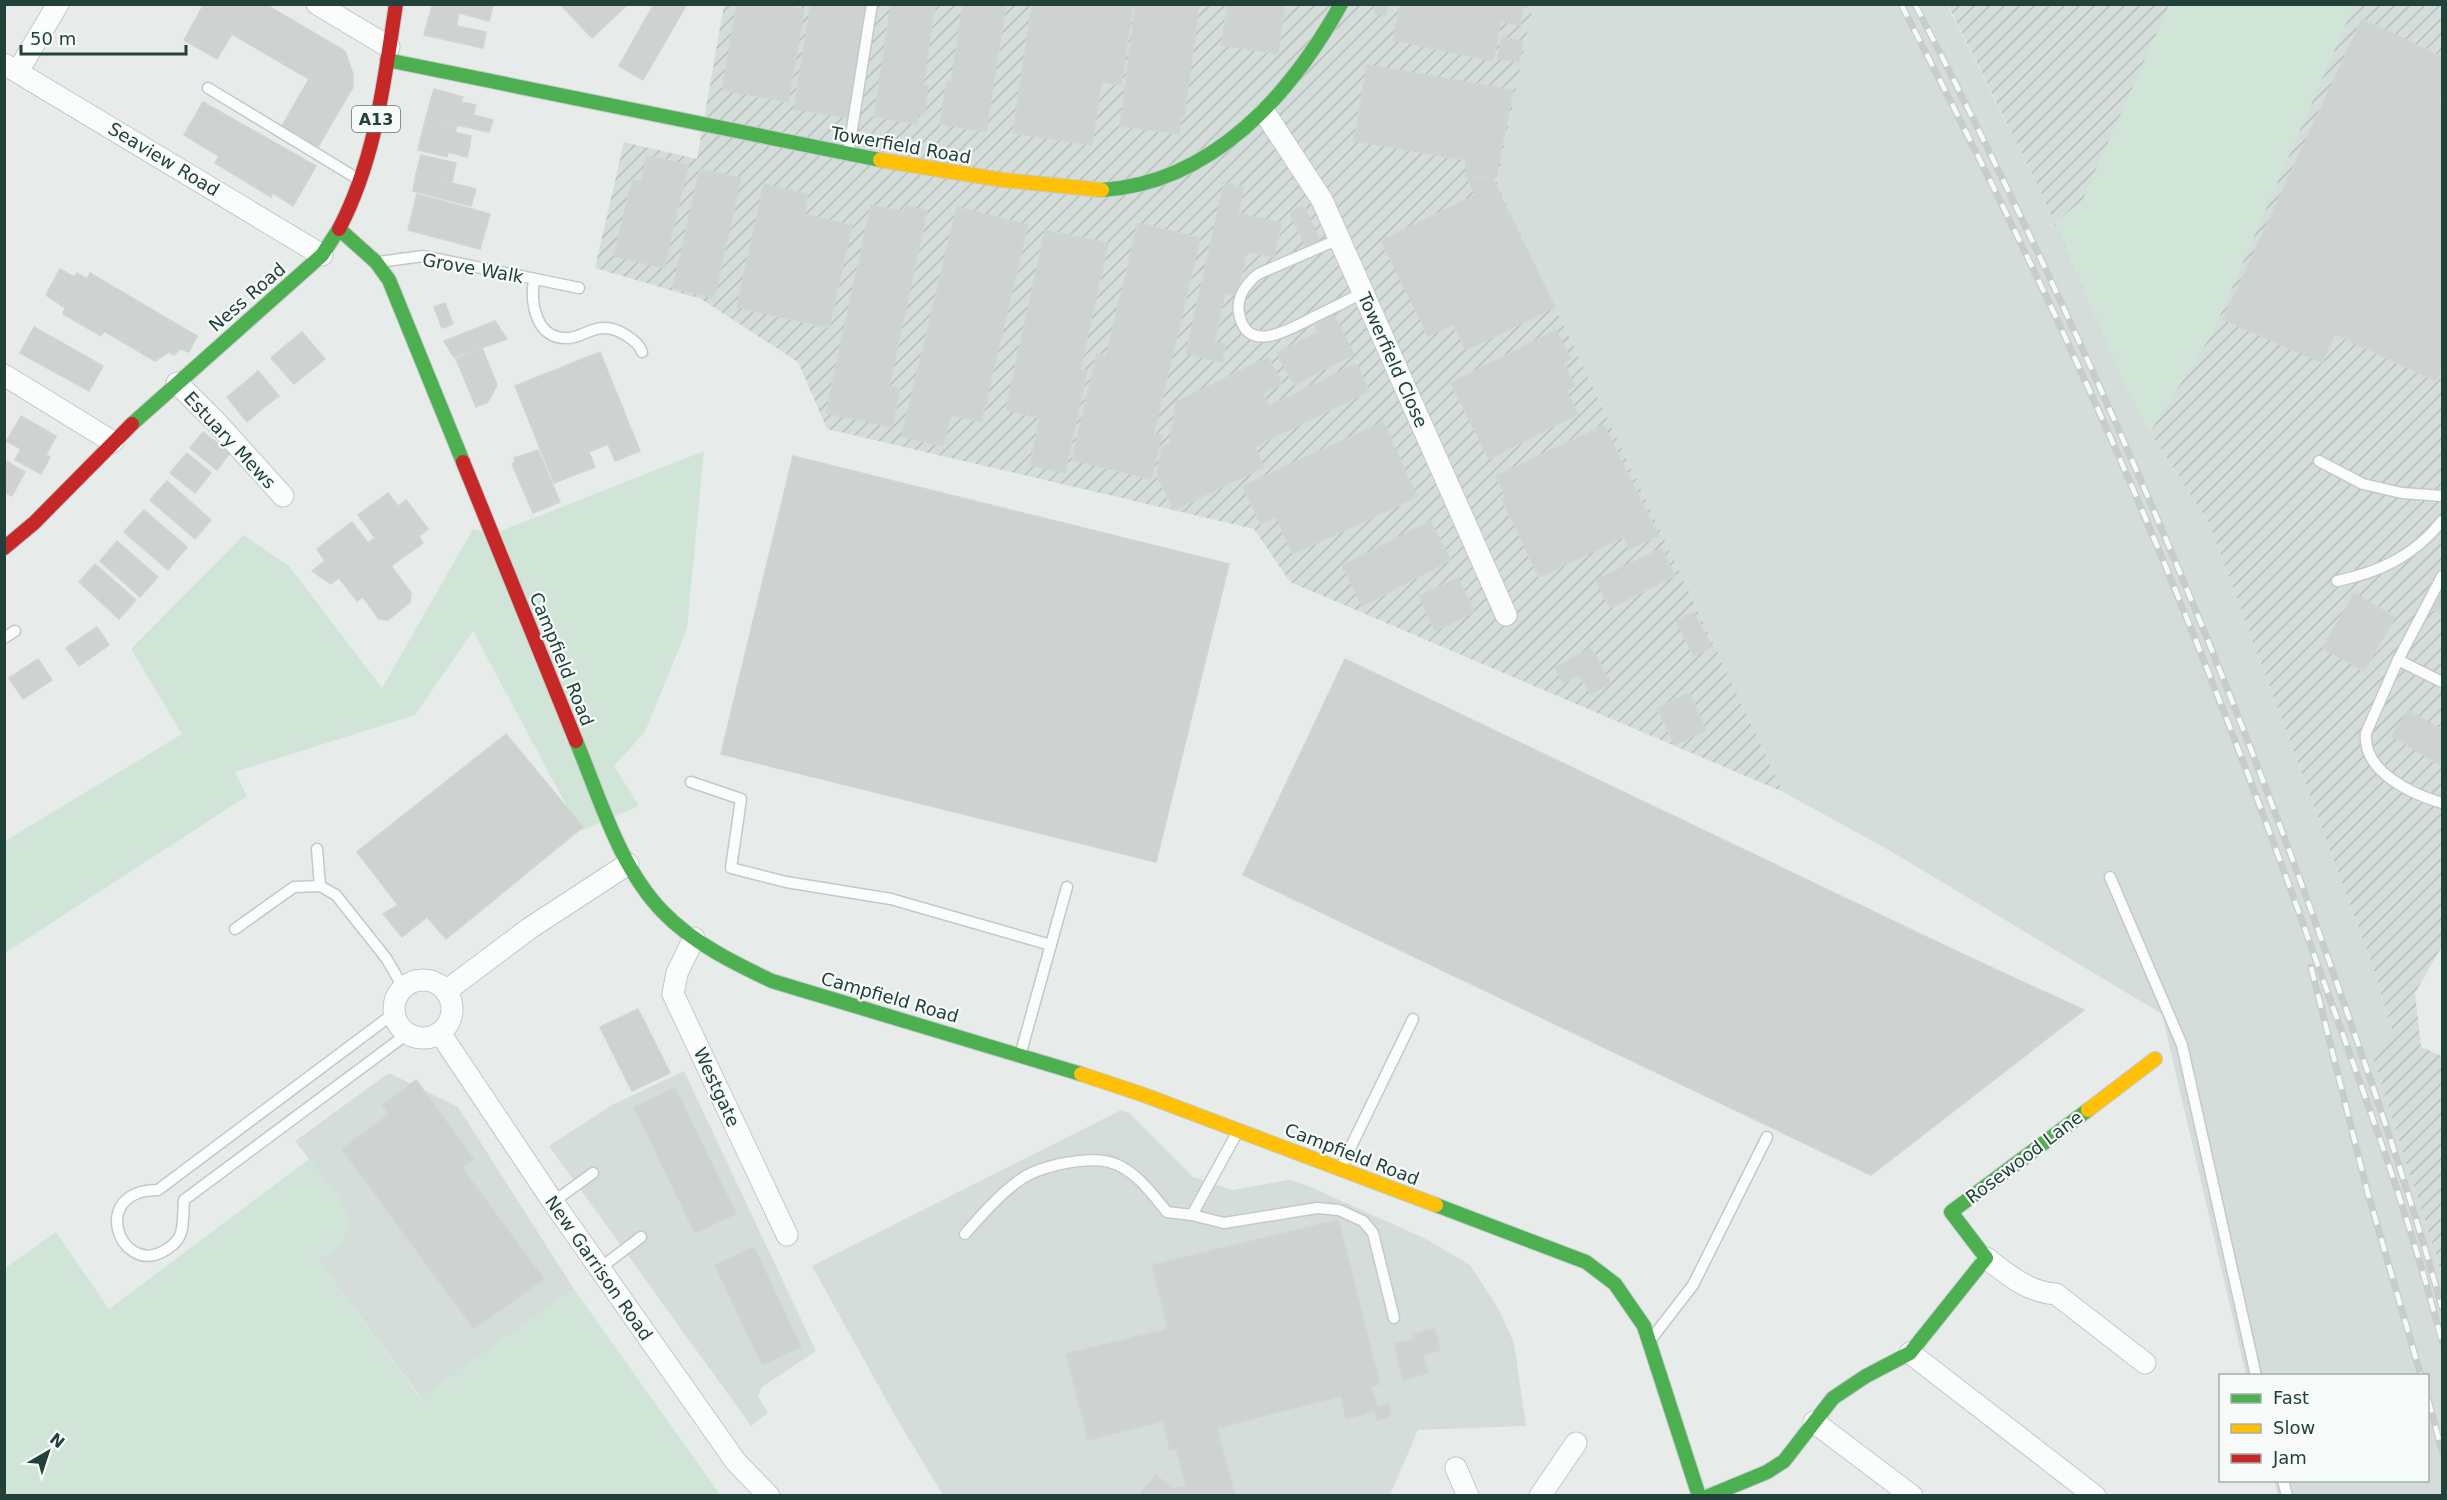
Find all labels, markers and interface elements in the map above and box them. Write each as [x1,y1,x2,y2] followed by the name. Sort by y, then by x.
[21,18,186,56] scale bar
[30,28,76,49] text: 50 m
[352,106,400,132] road number: A13
[105,118,223,200] street label: Seaview Road
[828,122,973,168] street label: Towerfield Road
[421,249,526,287] street label: Grove Walk
[205,258,289,336] street label: Ness Road
[1353,288,1432,431] street label: Towerfield Close
[180,387,280,493] street label: Estuary Mews
[526,589,598,729] street label: Campfield Road
[819,967,961,1027] street label: Campfield Road
[690,1044,744,1130] street label: Westgate
[1962,1106,2086,1208] street label: Rosewood Lane
[1282,1119,1422,1189] street label: Campfield Road
[541,1191,657,1345] street label: New Garrison Road
[2219,1374,2429,1482] legend
[2273,1387,2309,1408] text: Fast
[2273,1417,2315,1438] text: Slow
[18,1422,78,1482] north arrow
[46,1429,68,1452] text: N
[2272,1447,2307,1468] text: Jam

